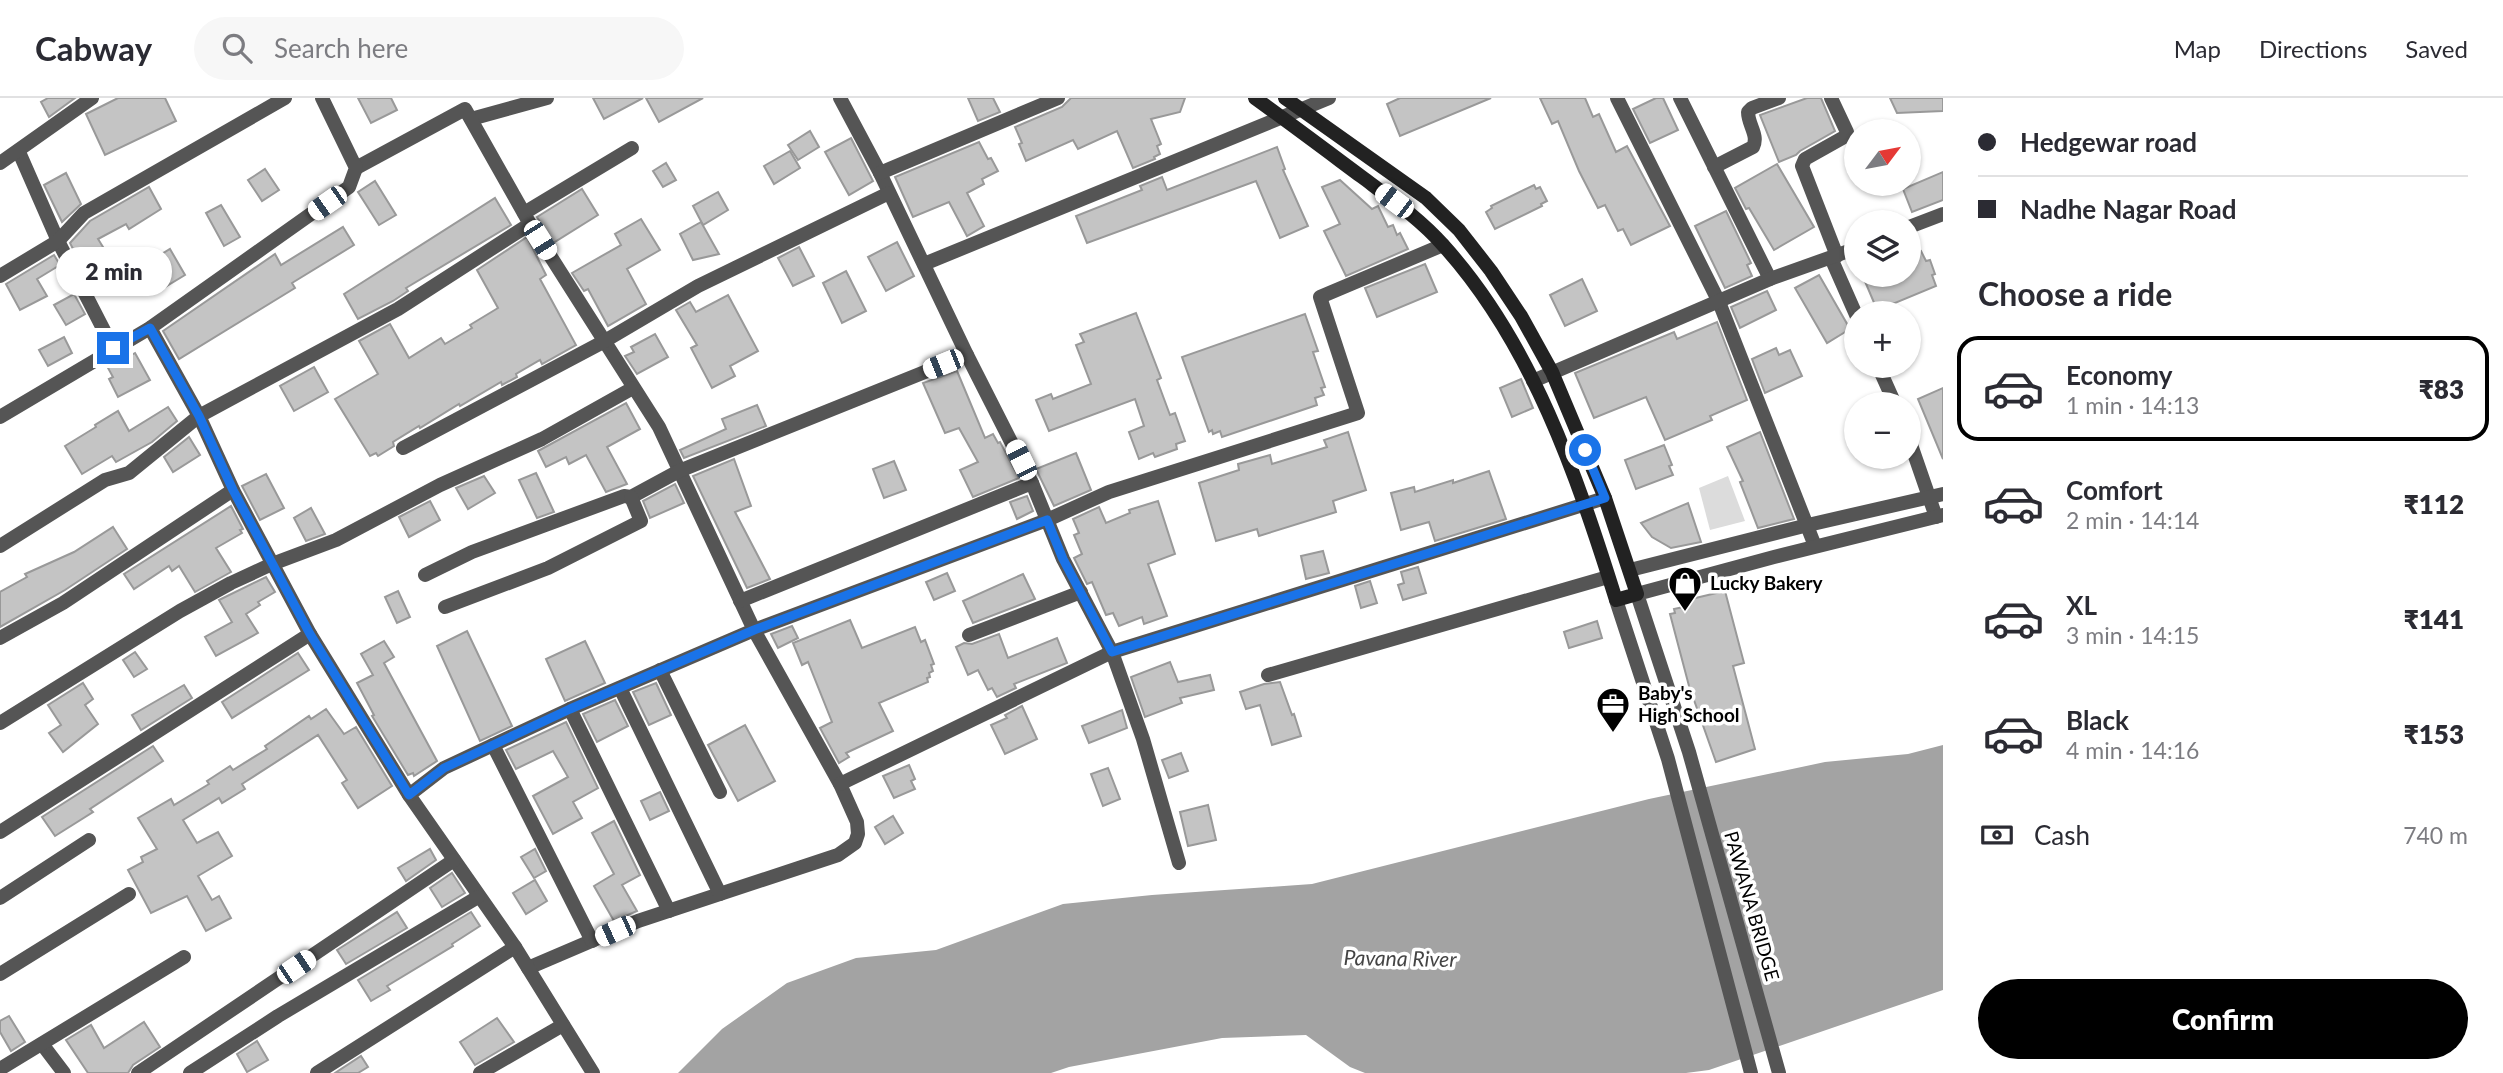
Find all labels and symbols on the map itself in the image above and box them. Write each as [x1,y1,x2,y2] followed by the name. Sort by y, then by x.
[1844,119,1922,196] north arrow
[1371,180,1418,222] car
[304,182,351,224] car
[520,217,561,263] car
[55,246,171,296] callout: 2 min
[97,332,129,364] route end
[920,346,967,382] car
[1569,434,1601,466] route start
[1003,437,1040,483] car
[1666,564,1704,613] shop icon: Lucky Bakery
[1710,571,1824,594] place label: Lucky Bakery
[1638,681,1740,726] place label: Baby's High School
[1594,685,1632,734] office icon: Baby's High School
[1720,828,1785,983] street label: PAWANA BRIDGE
[592,913,639,949] car
[1343,944,1457,971] water label: Pavana River
[273,947,320,987] car

